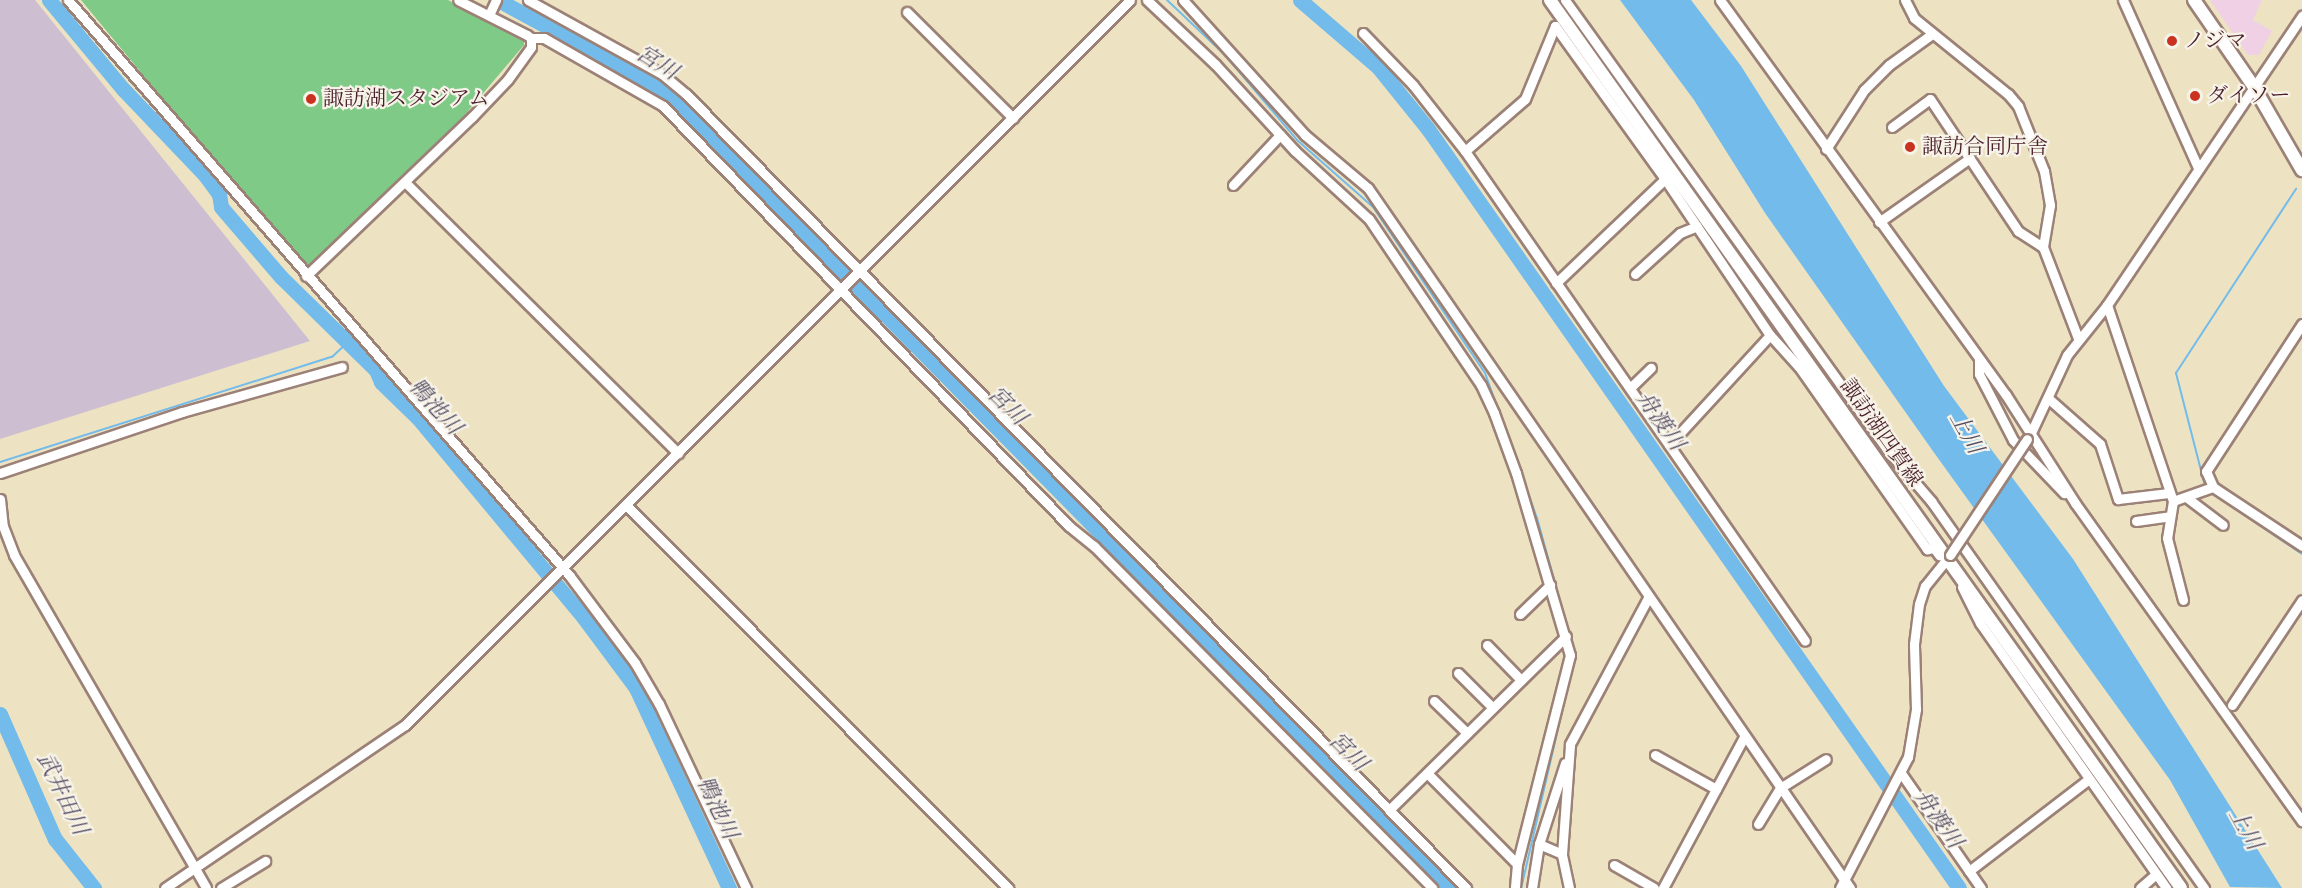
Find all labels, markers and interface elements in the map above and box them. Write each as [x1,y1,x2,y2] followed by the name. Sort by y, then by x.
[2184,28,2247,54] place label: ノジマ
[2165,34,2179,48] marker: ノジマ
[631,40,683,86] water label: 宮川
[2207,83,2291,109] place label: ダイソー
[323,86,491,112] place label: 諏訪湖スタジアム
[2188,89,2202,103] marker: ダイソー
[304,92,318,106] marker: 諏訪湖スタジアム
[1922,134,2048,160] place label: 諏訪合同庁舎
[1903,140,1917,154] marker: 諏訪合同庁舎
[403,374,467,440] water label: 鴨池川
[1835,374,1927,492] street label: 諏訪湖四賀線
[982,381,1032,431] water label: 宮川
[1630,386,1690,456] water label: 舟渡川
[1944,407,1988,459] water label: 上川
[1323,727,1373,777] water label: 宮川
[31,749,93,839] water label: 武井田川
[691,773,743,843] water label: 鴨池川
[1908,784,1968,854] water label: 舟渡川
[2223,803,2267,855] water label: 上川

